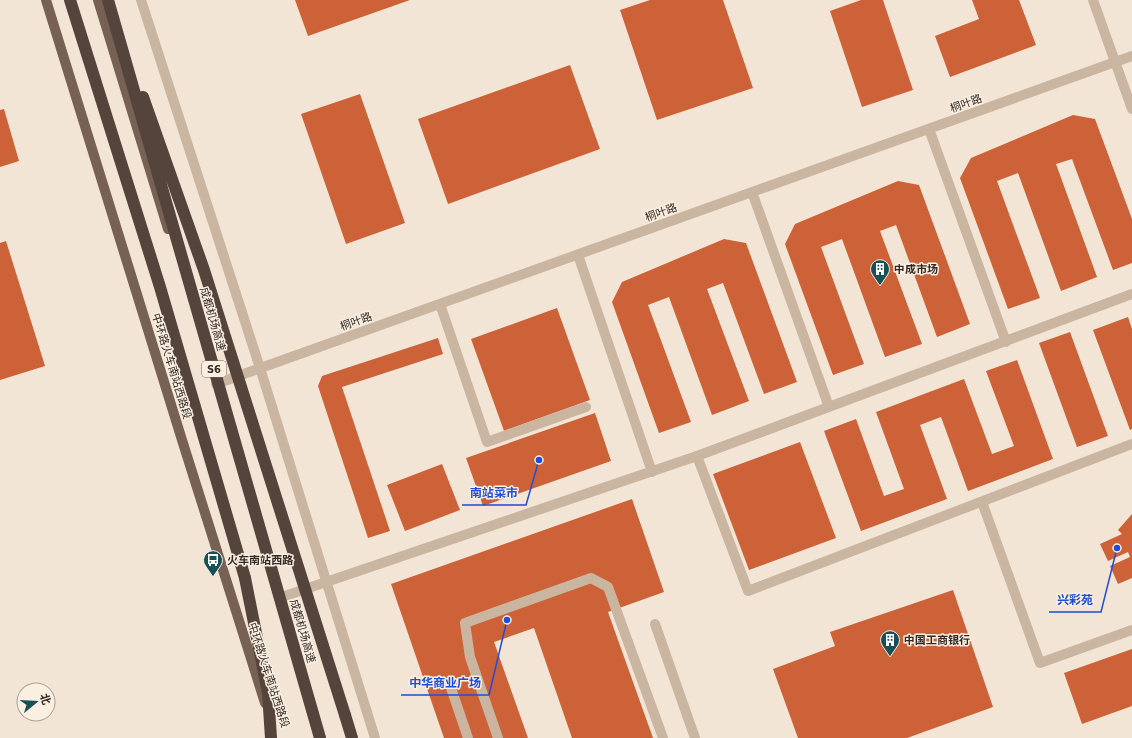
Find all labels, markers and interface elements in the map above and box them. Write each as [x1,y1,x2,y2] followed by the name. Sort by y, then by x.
[948,92,984,115] street label: 桐叶路
[643,201,679,224] street label: 桐叶路
[869,258,891,286] building icon: 中成市场
[894,263,938,276] place label: 中成市场
[197,286,228,353] street label: 成都机场高速
[338,310,374,333] street label: 桐叶路
[149,312,194,421] street label: 中环路火车南站西路段
[202,361,226,377] road number: S6
[462,481,526,505] callout: 南站菜市
[470,486,518,500] text: 南站菜市
[202,549,224,577] bus stop icon: 火车南站西路
[227,554,294,567] place label: 火车南站西路
[1049,588,1101,612] callout: 兴彩苑
[1057,593,1093,607] text: 兴彩苑
[287,598,318,665] street label: 成都机场高速
[245,621,292,729] street label: 中环路火车南站西路段
[879,629,901,657] building icon: 中国工商银行
[904,634,970,647] place label: 中国工商银行
[401,671,489,695] callout: 中华商业广场
[409,676,481,690] text: 中华商业广场
[16,682,56,722] north arrow
[37,692,53,706] text: 北

